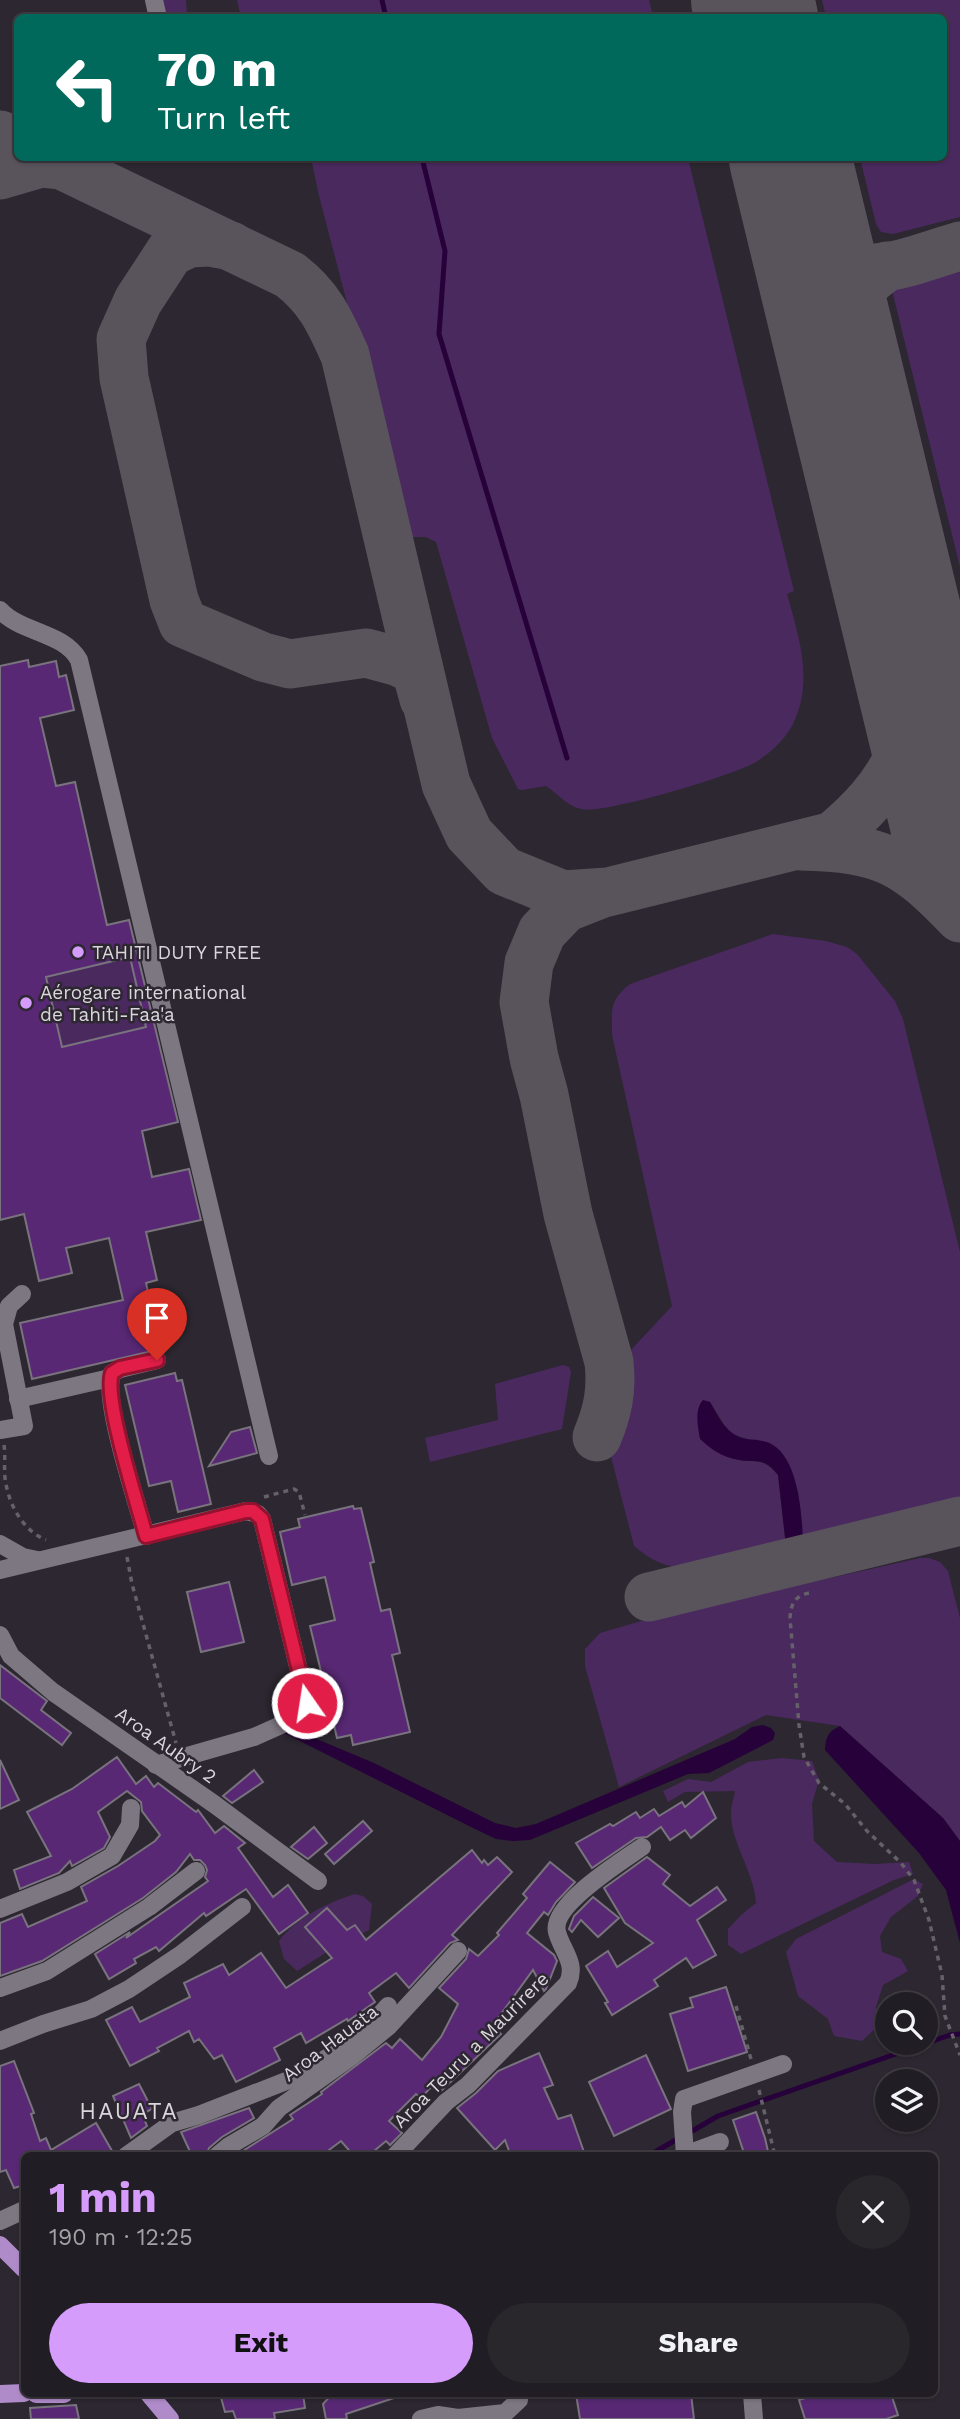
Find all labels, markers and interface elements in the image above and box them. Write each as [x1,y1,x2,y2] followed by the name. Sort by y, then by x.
[157,40,277,98] text: 70 m
[42,42,133,133] icon: left
[157,99,290,137] text: Turn left
[92,941,261,964] place label: TAHITI DUTY FREE
[70,944,86,960] marker: TAHITI DUTY FREE
[40,981,246,1026] place label: Aérogare international de Tahiti-Faa'a
[18,995,34,1011] marker: Aérogare international de Tahiti-Faa'a
[127,1288,187,1360] pin
[138,1299,176,1337] icon: arrive
[270,1666,344,1740] position arrow
[111,1702,221,1788] street label: Aroa Aubry 2
[388,1967,554,2133] street label: Aroa Teuru a Maurirere
[875,1992,938,2132] map controls
[875,1992,938,2055] button: search
[278,1999,382,2086] street label: Aroa Hauata
[875,2069,938,2132] button: layers
[79,2098,179,2125] district label: HAUATA
[49,2173,157,2222] text: 1 min
[836,2175,910,2249] button: close
[49,2224,193,2251] text: 190 m · 12:25
[49,2303,473,2383] button: Exit
[487,2303,910,2383] button: Share

